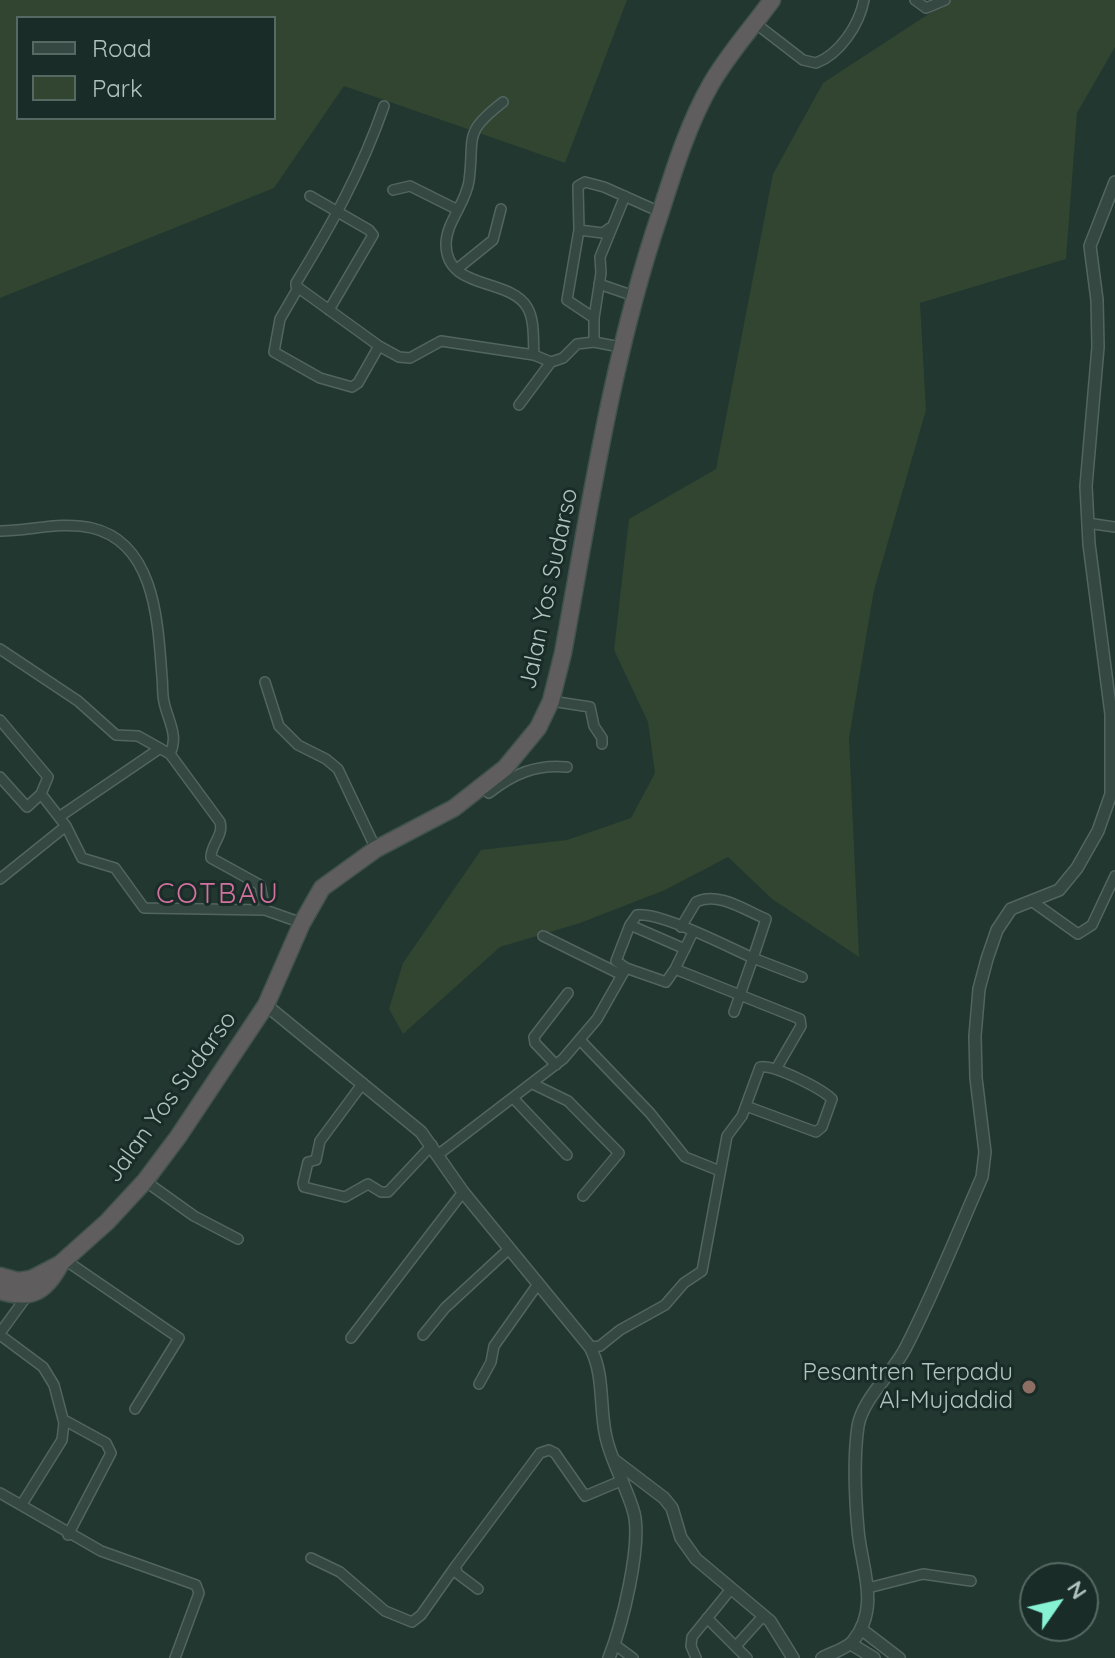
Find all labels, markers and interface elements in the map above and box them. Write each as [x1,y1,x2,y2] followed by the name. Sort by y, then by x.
[16,16,276,120] legend
[92,33,152,63] text: Road
[92,73,143,103] text: Park
[514,486,584,692] street label: Jalan Yos Sudarso
[156,878,280,912] district label: COTBAU
[99,1006,243,1188] street label: Jalan Yos Sudarso
[803,1359,1013,1415] place label: Pesantren Terpadu Al-Mujaddid
[1020,1378,1038,1396] marker: Pesantren Terpadu Al-Mujaddid
[1019,1562,1099,1642] north arrow
[1061,1575,1093,1604] text: N

